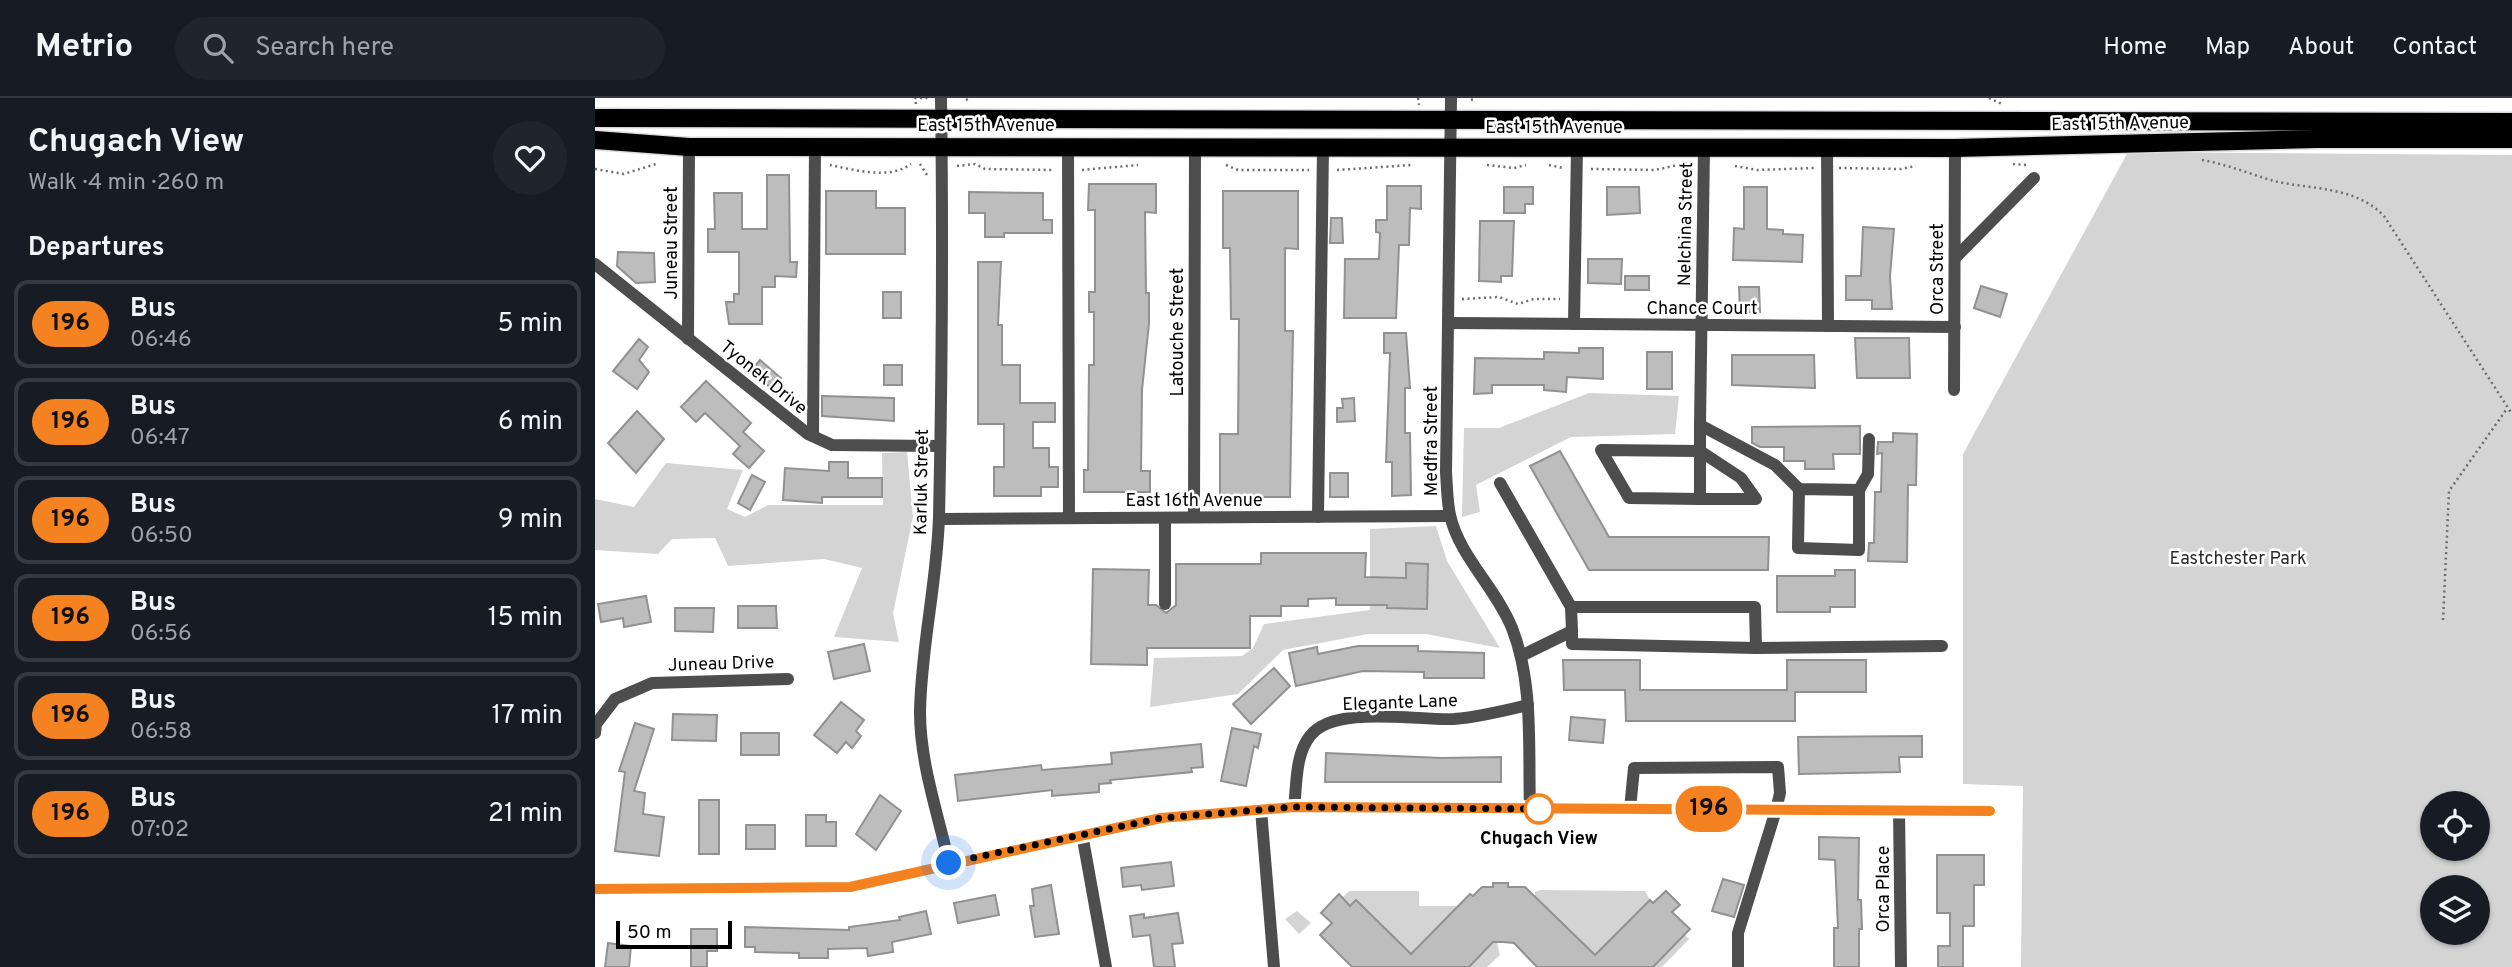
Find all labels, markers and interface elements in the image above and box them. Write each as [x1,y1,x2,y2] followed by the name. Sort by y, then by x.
[175,17,665,80] search box
[35,27,133,69] text: Metrio
[199,29,237,67] icon: search
[255,32,394,65] text: Search here
[2103,33,2167,63] text: Home
[2205,33,2250,63] text: Map
[2288,33,2354,63] text: About
[2392,33,2477,63] text: Contact
[2051,112,2189,137] street label: East 15th Avenue
[917,115,1055,138] street label: East 15th Avenue
[1485,117,1623,140] street label: East 15th Avenue
[493,121,567,195] button: heart
[28,122,245,164] text: Chugach View
[1674,162,1699,286] street label: Nelchina Street
[28,169,224,198] text: Walk · 4 min · 260 m
[661,186,684,300] street label: Juneau Street
[1927,223,1950,315] street label: Orca Street
[28,232,165,265] text: Departures
[1167,268,1190,396] street label: Latouche Street
[130,293,176,326] text: Bus
[1646,298,1758,321] street label: Chance Court
[497,308,563,341] text: 5 min
[51,309,90,339] text: 196
[130,326,192,355] text: 06:46
[715,336,811,420] street label: Tyonek Drive
[1421,386,1444,496] street label: Medfra Street
[130,391,176,424] text: Bus
[498,406,563,439] text: 6 min
[51,407,90,437] text: 196
[130,424,190,453] text: 06:47
[910,429,935,535] street label: Karluk Street
[130,489,176,522] text: Bus
[1125,490,1263,513] street label: East 16th Avenue
[498,504,563,537] text: 9 min
[51,505,90,535] text: 196
[130,522,193,551] text: 06:50
[2169,548,2307,571] park label: Eastchester Park
[130,587,176,620] text: Bus
[488,602,563,635] text: 15 min
[51,603,90,633] text: 196
[130,620,192,649] text: 06:56
[667,651,775,678] street label: Juneau Drive
[130,685,176,718] text: Bus
[1342,690,1458,717] street label: Elegante Lane
[491,700,563,733] text: 17 min
[51,701,90,731] text: 196
[130,718,192,747] text: 06:58
[130,783,176,816] text: Bus
[1669,786,1749,832] line badge: 196
[2420,791,2490,945] map controls
[2420,791,2490,861] button: locate
[1524,794,1554,824] marker: Chugach View
[1689,794,1729,824] text: 196
[488,798,563,831] text: 21 min
[51,799,90,829] text: 196
[130,816,189,845] text: 07:02
[1480,828,1598,851] place label: Chugach View
[931,845,966,880] your location
[1873,846,1896,932] street label: Orca Place
[2420,875,2490,945] button: layers
[616,918,731,950] scale bar
[627,921,672,945] text: 50 m

